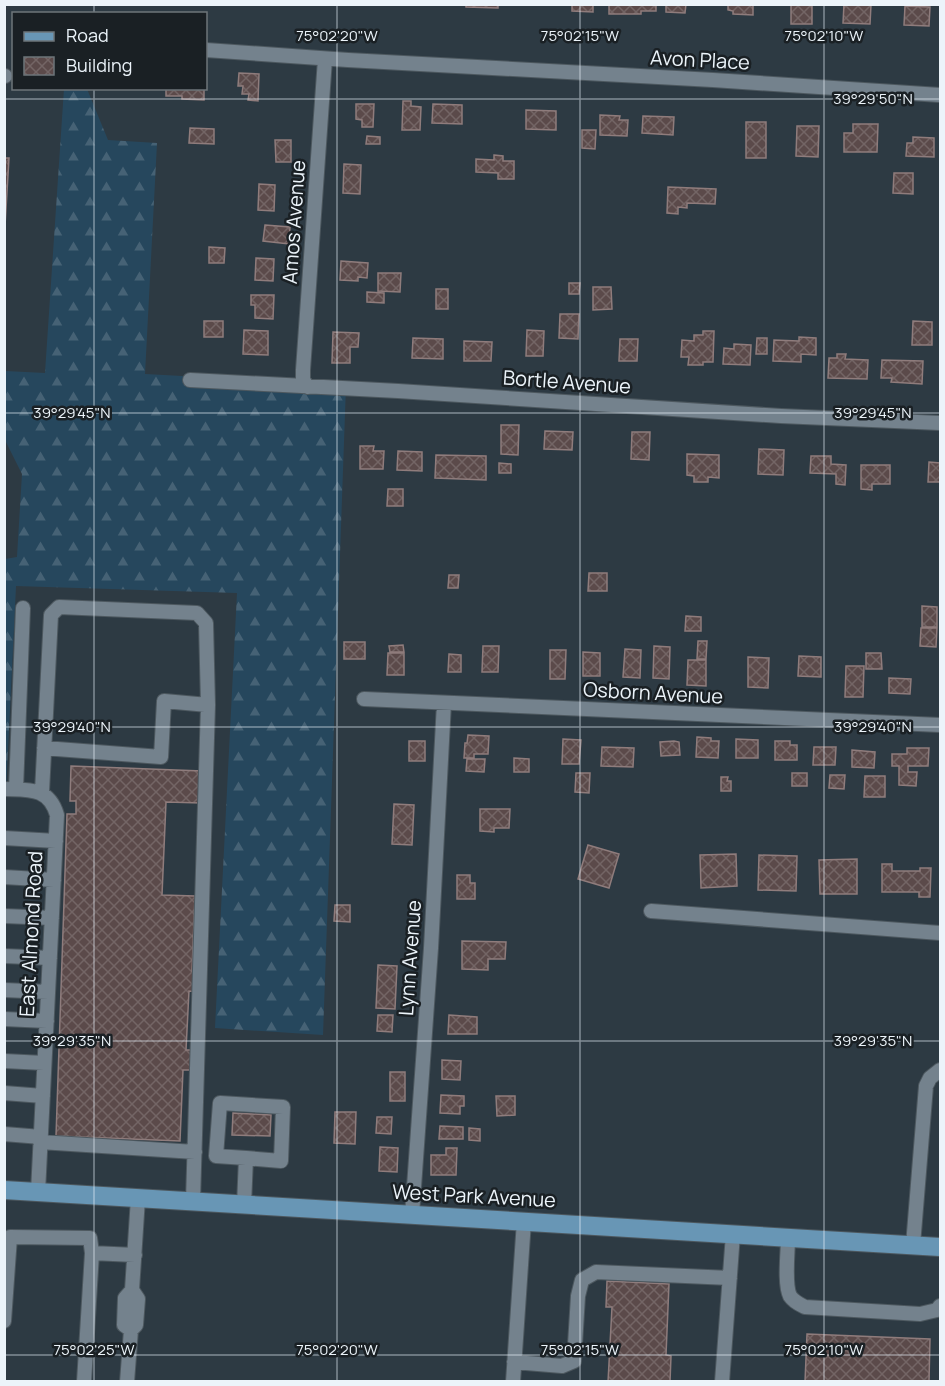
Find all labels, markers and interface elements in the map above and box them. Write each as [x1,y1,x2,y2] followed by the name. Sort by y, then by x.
[12,12,207,90] legend
[66,23,109,47] text: Road
[296,25,378,46] text: 75°02'20"W
[541,25,619,46] text: 75°02'15"W
[785,25,863,46] text: 75°02'10"W
[650,43,751,76] street label: Avon Place
[66,53,132,77] text: Building
[833,88,913,109] text: 39°29'50"N
[276,159,311,285] street label: Amos Avenue
[502,364,632,399] street label: Bortle Avenue
[33,402,111,423] text: 39°29'45"N
[834,402,912,423] text: 39°29'45"N
[582,675,724,710] street label: Osborn Avenue
[33,716,111,737] text: 39°29'40"N
[834,716,912,737] text: 39°29'40"N
[13,850,48,1018] street label: East Almond Road
[392,899,427,1017] street label: Lynn Avenue
[33,1030,111,1051] text: 39°29'35"N
[834,1030,912,1051] text: 39°29'35"N
[391,1178,557,1213] street label: West Park Avenue
[54,1339,134,1360] text: 75°02'25"W
[296,1339,378,1360] text: 75°02'20"W
[541,1339,619,1360] text: 75°02'15"W
[785,1339,863,1360] text: 75°02'10"W

